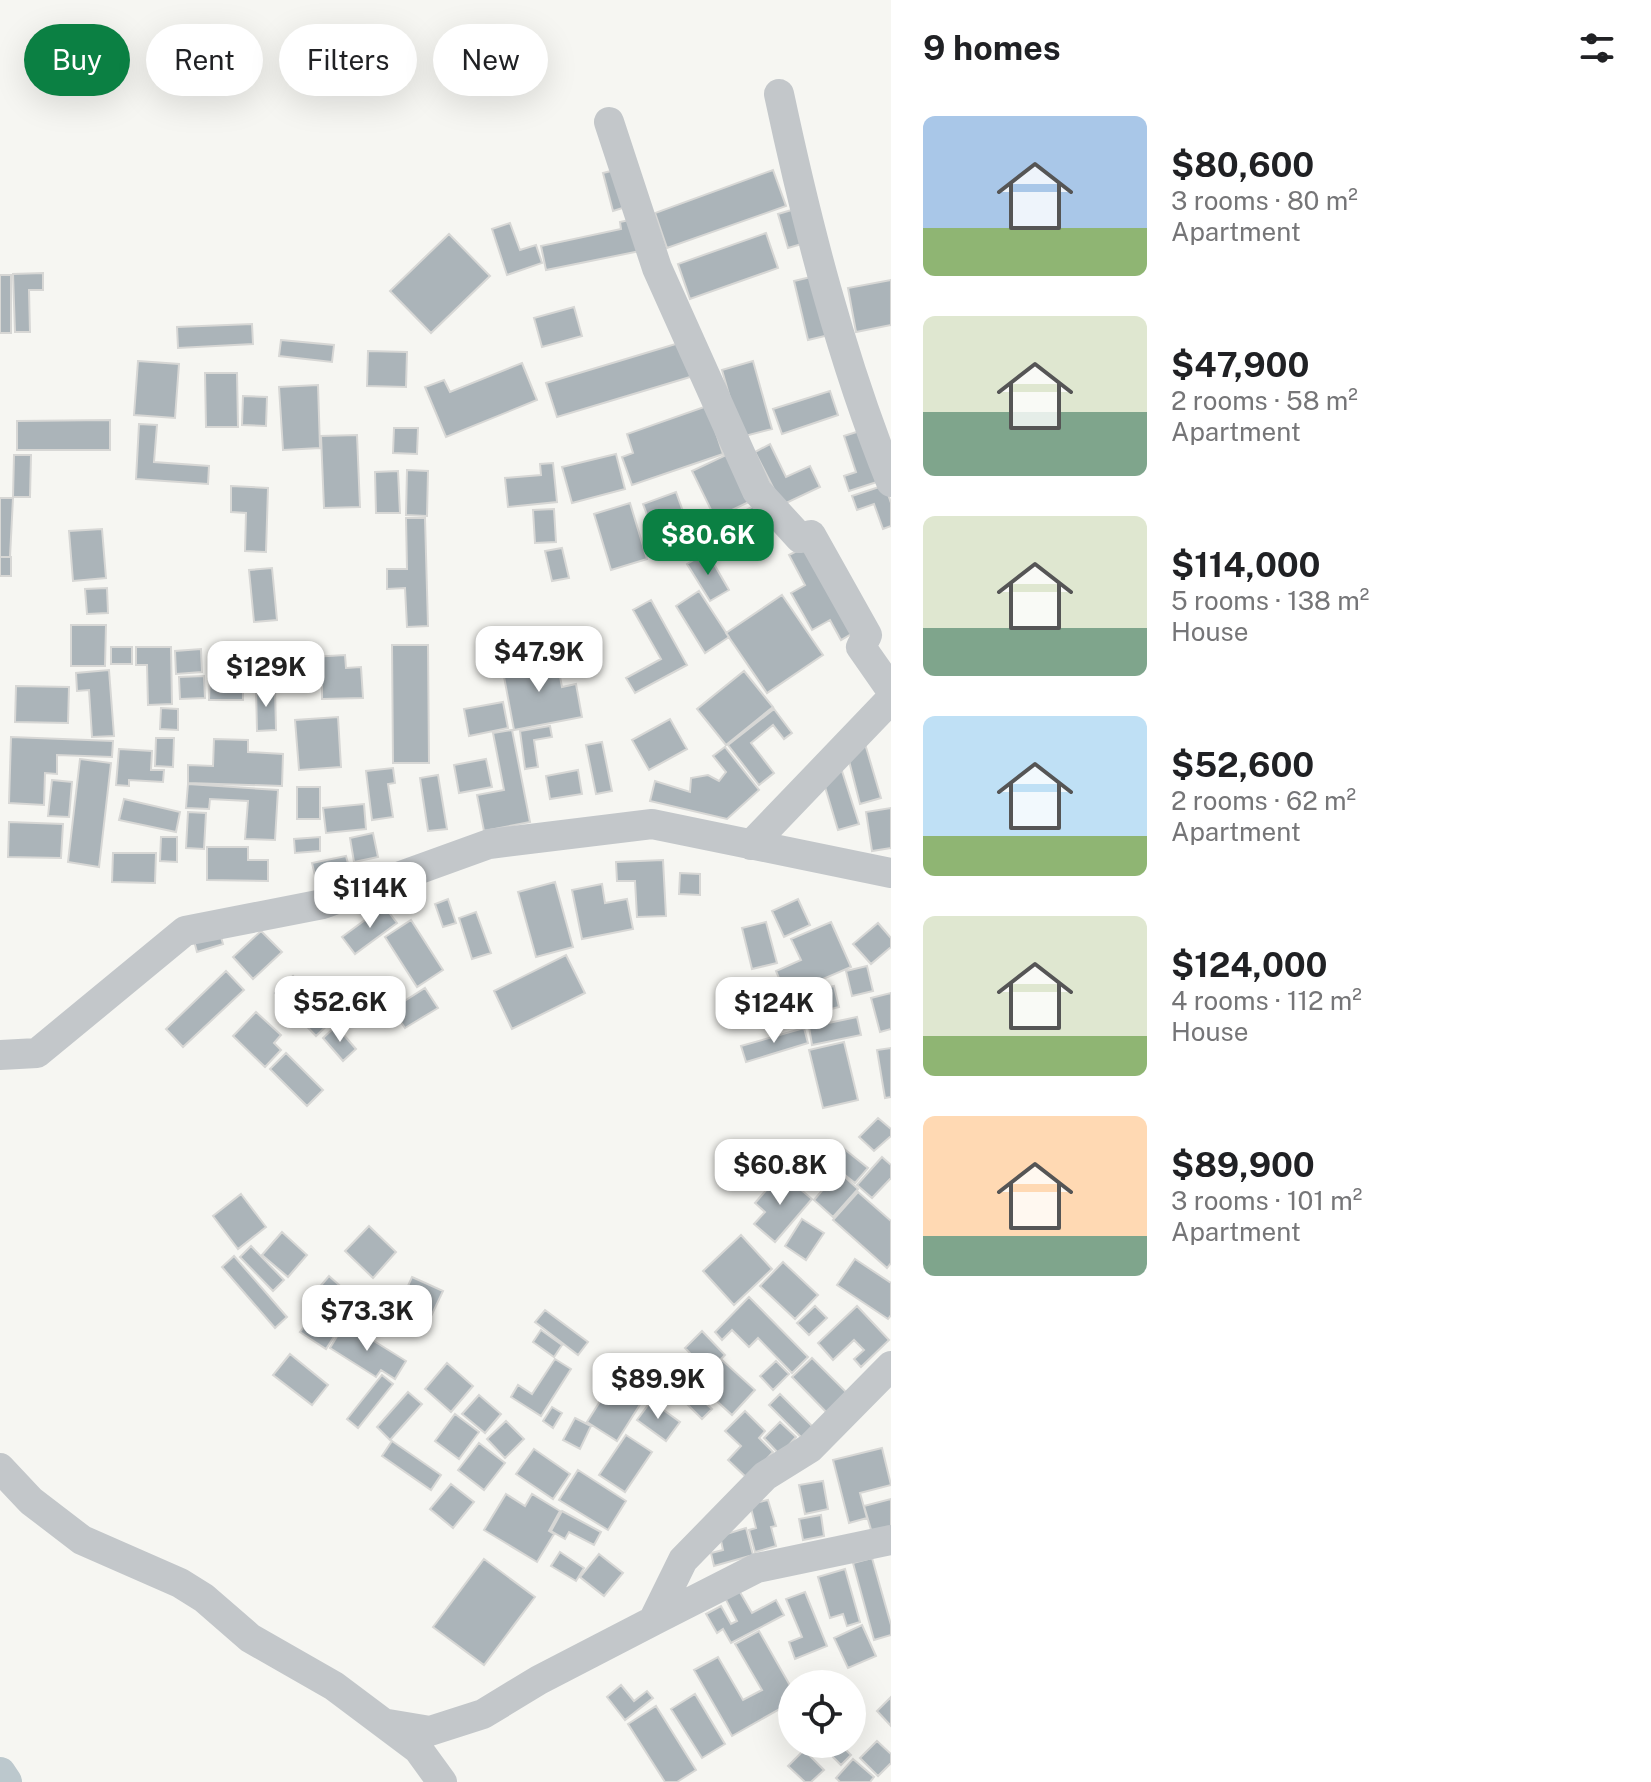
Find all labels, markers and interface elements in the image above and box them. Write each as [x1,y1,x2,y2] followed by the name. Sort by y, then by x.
[24,24,130,96] chip: Buy
[146,24,263,96] chip: Rent
[279,24,417,96] chip: Filters
[433,24,548,96] chip: New
[1575,26,1619,70] icon: filters
[923,28,1061,68] text: 9 homes
[1171,145,1314,185] text: $80,600
[987,148,1083,244] icon: home
[1171,185,1358,216] text: 3 rooms · 80 m²
[1171,216,1301,247] text: Apartment
[1171,345,1309,385] text: $47,900
[987,348,1083,444] icon: home
[1171,385,1358,416] text: 2 rooms · 58 m²
[1171,416,1301,447] text: Apartment
[643,509,773,577] pin: $80.6K
[661,519,755,550] text: $80.6K
[1171,545,1321,585] text: $114,000
[987,548,1083,644] icon: home
[1171,585,1369,616] text: 5 rooms · 138 m²
[1171,616,1248,647] text: House
[474,626,604,694] pin: $47.9K
[494,636,584,667] text: $47.9K
[210,641,322,709] pin: $129K
[225,651,307,682] text: $129K
[1171,745,1314,785] text: $52,600
[987,748,1083,844] icon: home
[1171,785,1356,816] text: 2 rooms · 62 m²
[1171,816,1301,847] text: Apartment
[314,862,426,930] pin: $114K
[332,872,408,903] text: $114K
[1171,945,1328,985] text: $124,000
[987,948,1083,1044] icon: home
[275,976,405,1044] pin: $52.6K
[718,977,830,1045] pin: $124K
[1171,985,1362,1016] text: 4 rooms · 112 m²
[293,986,387,1017] text: $52.6K
[733,987,815,1018] text: $124K
[1171,1016,1248,1047] text: House
[715,1139,845,1207] pin: $60.8K
[1171,1145,1315,1185] text: $89,900
[987,1148,1083,1244] icon: home
[733,1149,827,1180] text: $60.8K
[1171,1185,1362,1216] text: 3 rooms · 101 m²
[1171,1216,1301,1247] text: Apartment
[302,1285,432,1353] pin: $73.3K
[320,1295,414,1326] text: $73.3K
[593,1353,723,1421] pin: $89.9K
[611,1363,705,1394] text: $89.9K
[778,1670,866,1758] map controls
[778,1670,866,1758] button: locate

